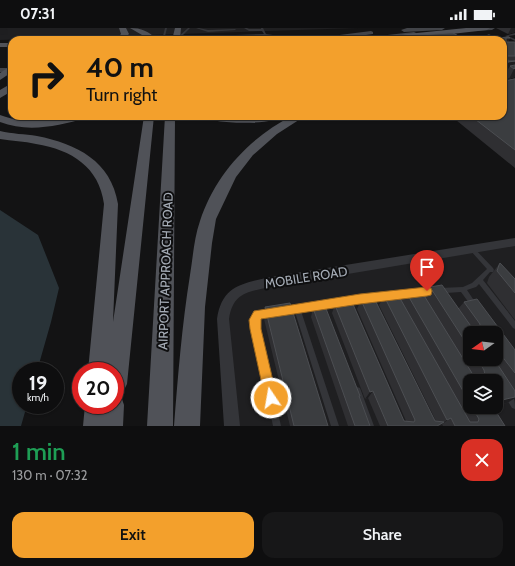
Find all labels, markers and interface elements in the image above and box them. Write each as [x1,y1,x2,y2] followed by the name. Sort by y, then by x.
[20,5,55,23] text: 07:31
[86,50,154,84] text: 40 m
[20,52,72,104] icon: right
[86,84,157,106] text: Turn right
[154,192,176,350] street label: AIRPORT APPROACH ROAD
[410,250,444,291] pin
[416,256,438,278] icon: arrive
[264,263,348,291] street label: MOBILE ROAD
[463,326,503,366] north arrow
[463,326,503,414] map controls
[72,362,124,414] speed limit sign: 20
[29,371,47,395] text: 19
[463,374,503,414] button: layers
[250,377,292,419] position arrow
[27,391,49,404] text: km/h
[12,437,66,466] text: 1 min
[461,439,503,481] button: close
[12,467,88,483] text: 130 m · 07:32
[12,512,254,558] button: Exit
[262,512,503,558] button: Share

